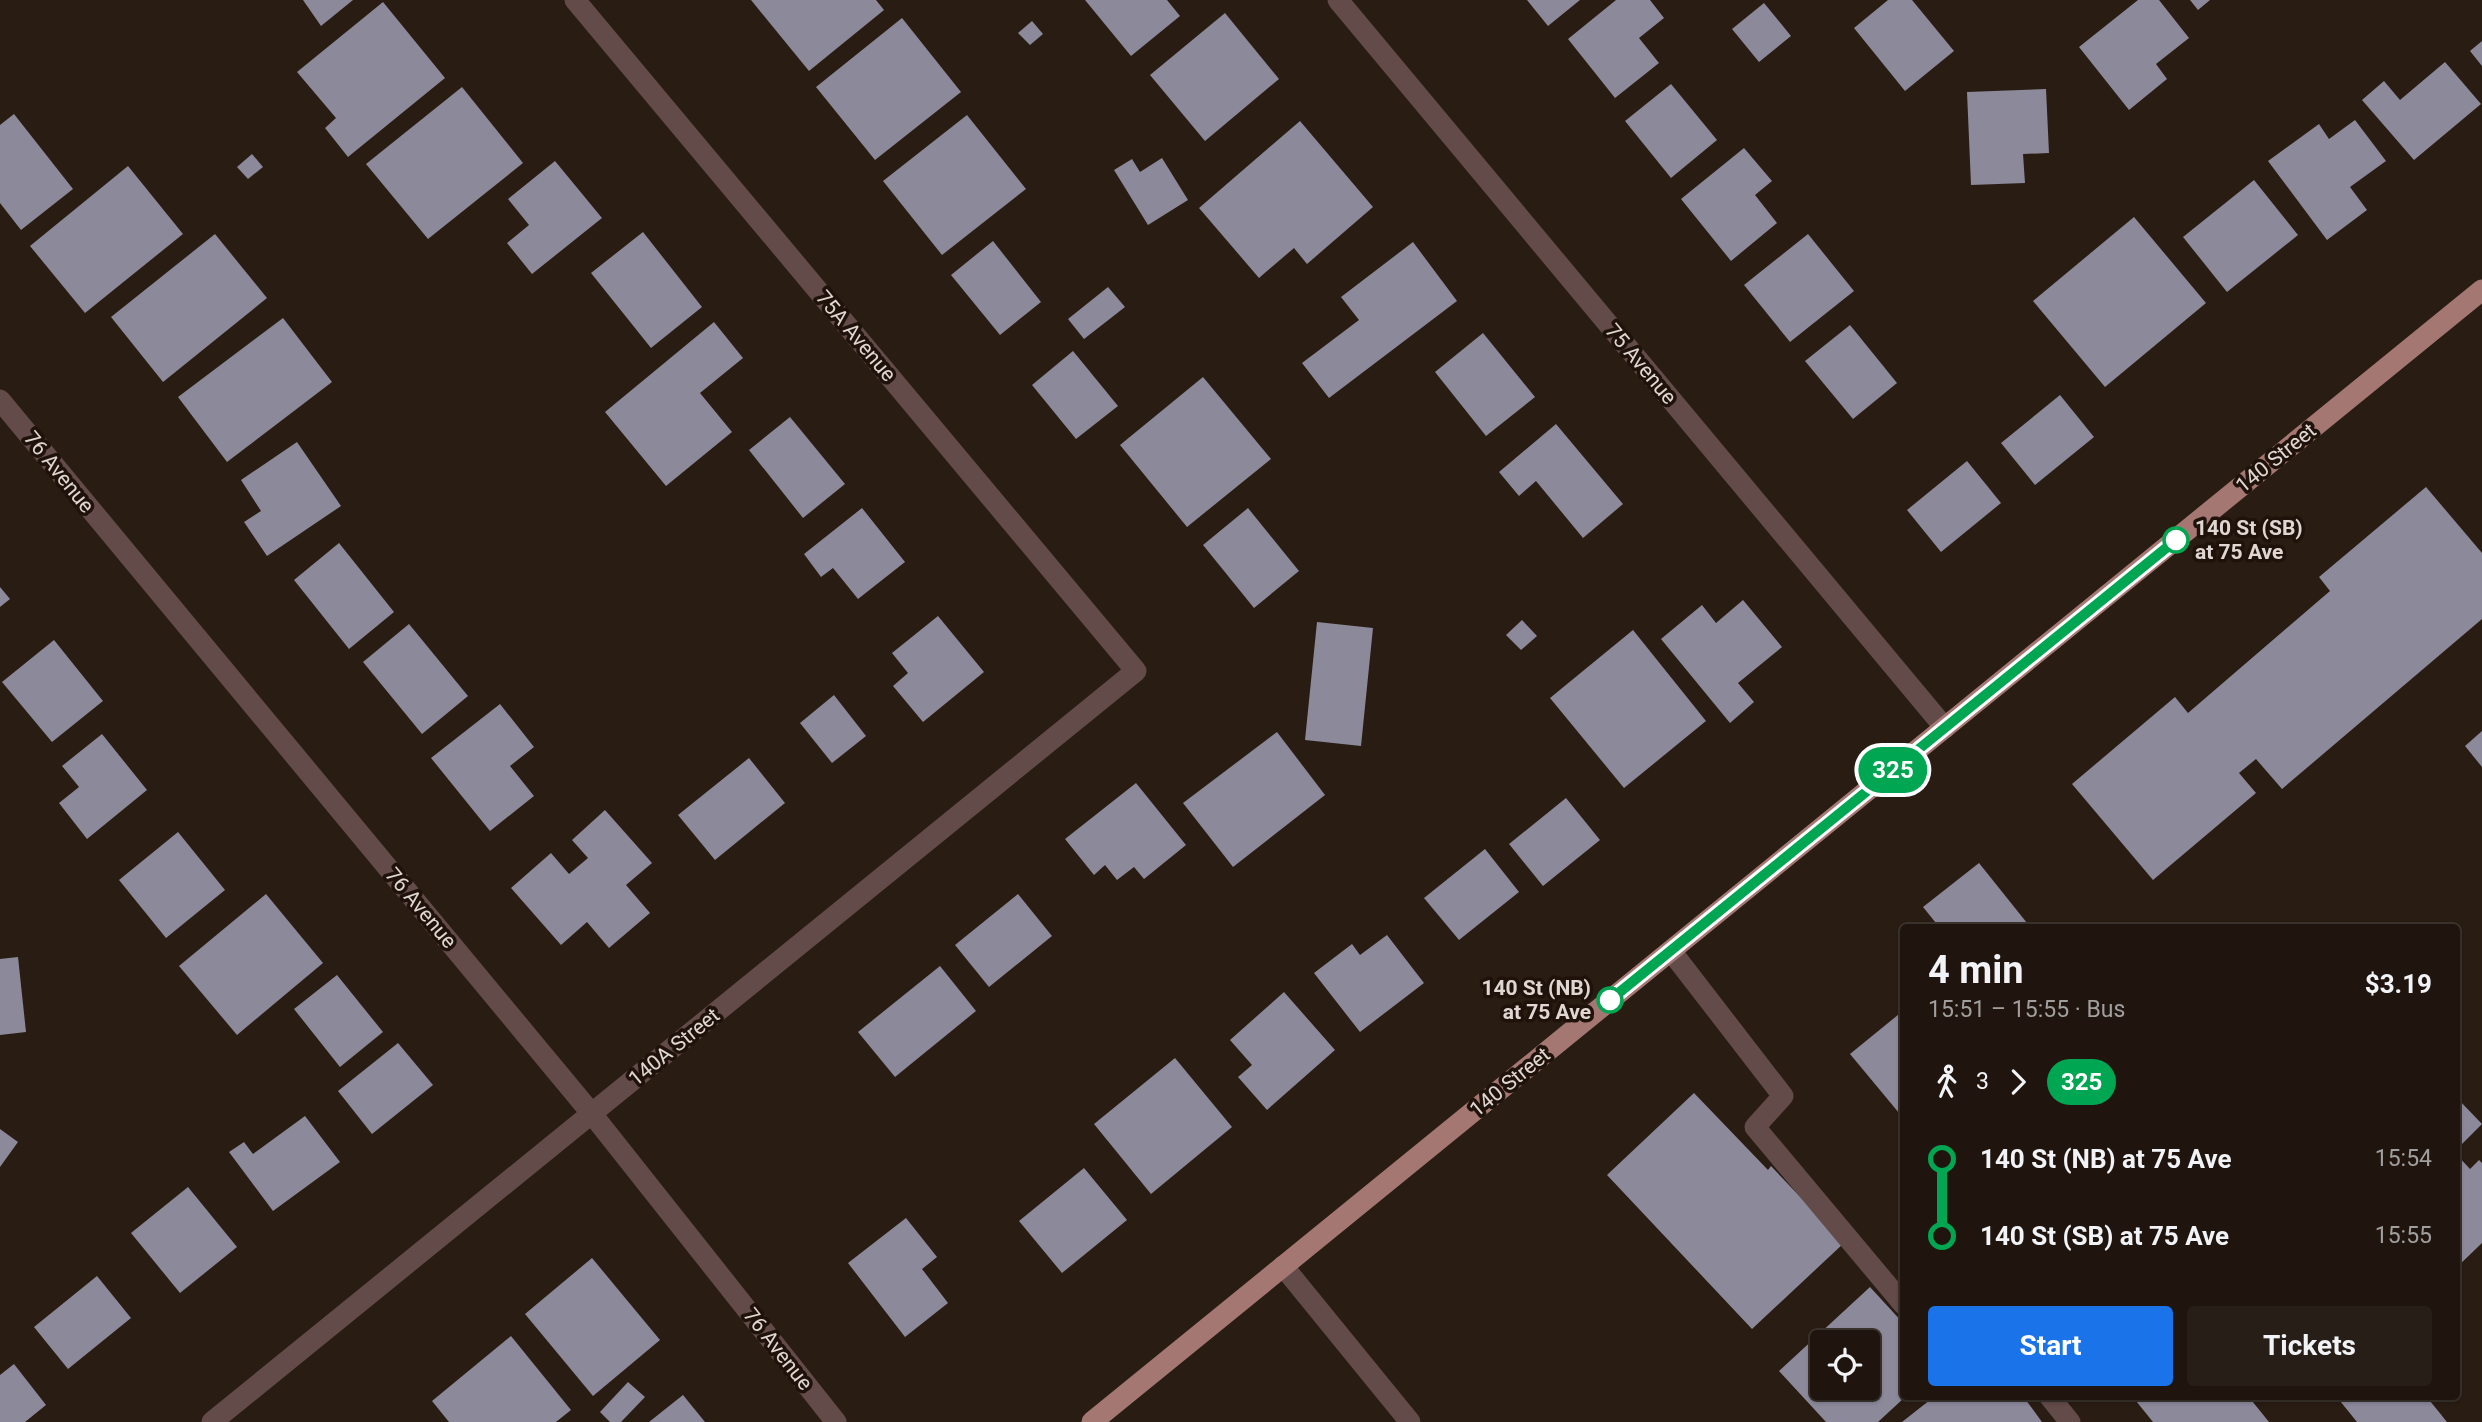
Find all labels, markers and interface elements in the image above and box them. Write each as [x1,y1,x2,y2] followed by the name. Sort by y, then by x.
[811,286,901,386] street label: 75A Avenue
[1600,319,1682,409] street label: 75 Avenue
[2231,418,2321,498] street label: 140 Street
[19,427,99,517] street label: 76 Avenue
[2195,516,2303,564] place label: 140 St (SB) at 75 Ave
[2163,527,2189,553] marker: 140 St (SB) at 75 Ave
[1853,747,1933,793] line badge: 325
[1872,756,1914,784] text: 325
[380,863,462,953] street label: 76 Avenue
[1928,948,2024,992] text: 4 min
[2365,969,2432,999] text: $3.19
[1481,976,1591,1024] place label: 140 St (NB) at 75 Ave
[1597,987,1623,1013] marker: 140 St (NB) at 75 Ave
[1928,996,2125,1023] text: 15:51 – 15:55 · Bus
[624,1003,724,1091] street label: 140A Street
[1465,1042,1555,1122] street label: 140 Street
[1928,1063,1966,1101] icon: walk
[1999,1063,2037,1101] icon: forward
[1976,1068,1989,1095] text: 3
[2061,1068,2102,1096] text: 325
[1980,1144,2231,1174] text: 140 St (NB) at 75 Ave
[2375,1145,2432,1172] text: 15:54
[1980,1221,2229,1251] text: 140 St (SB) at 75 Ave
[2375,1222,2432,1249] text: 15:55
[739,1303,817,1395] street label: 76 Avenue
[1928,1306,2173,1386] button: Start
[2187,1306,2432,1386] button: Tickets
[1810,1330,1880,1400] map controls
[1810,1330,1880,1400] button: locate

